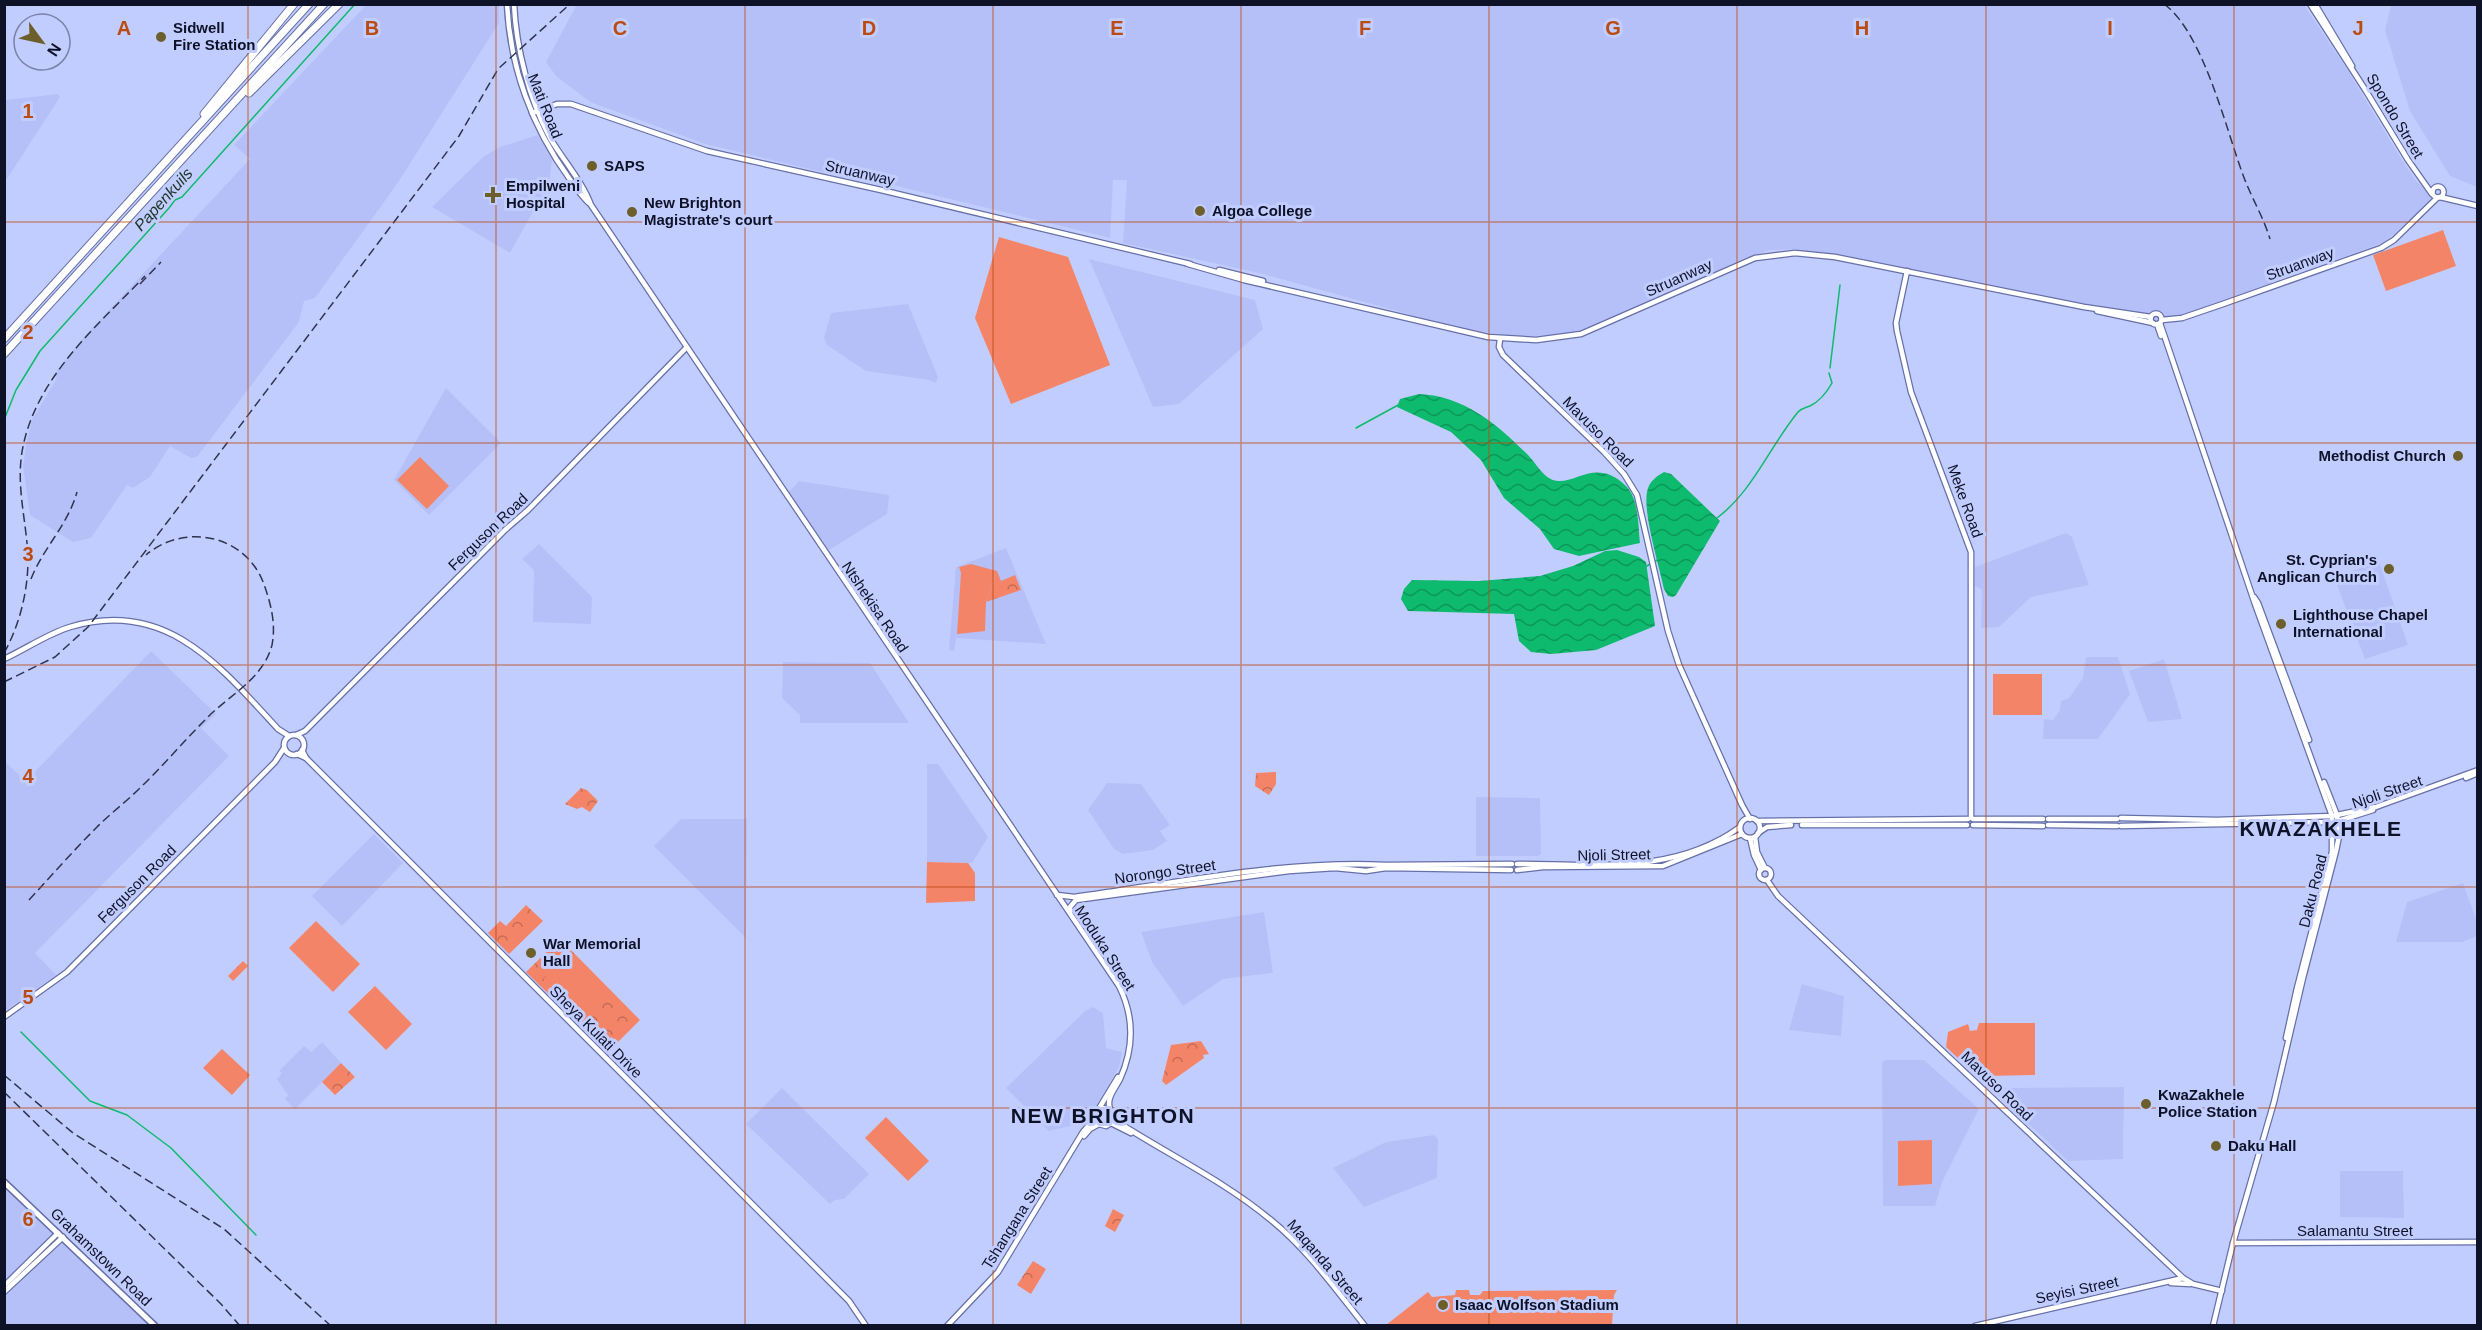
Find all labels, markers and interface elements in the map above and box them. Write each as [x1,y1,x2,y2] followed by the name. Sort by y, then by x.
[12,12,72,72] north arrow
[117,17,131,39] text: A
[365,17,379,39] text: B
[613,17,627,39] text: C
[862,17,876,39] text: D
[1110,17,1124,39] text: E
[1359,17,1371,39] text: F
[1605,17,1621,39] text: G
[1855,17,1869,39] text: H
[2107,17,2113,39] text: I
[2352,17,2364,39] text: J
[173,19,256,53] place label: Sidwell Fire Station
[154,30,168,44] marker: Sidwell Fire Station
[44,40,64,59] text: N
[2363,70,2428,162] street label: Spondo Street
[525,71,566,141] street label: Mati Road
[22,100,34,122] text: 1
[824,156,897,189] street label: Struanway
[604,157,645,174] place label: SAPS
[585,159,599,173] marker: SAPS
[131,165,196,234] water label: Papenkuils
[506,177,580,211] place label: Empilweni Hospital
[484,186,502,204] marker: Empilweni Hospital
[644,194,773,228] place label: New Brighton Magistrate's court
[1212,202,1312,219] place label: Algoa College
[1193,204,1207,218] marker: Algoa College
[625,205,639,219] marker: New Brighton Magistrate's court
[2264,243,2337,284] street label: Struanway
[1643,255,1715,300] street label: Struanway
[22,321,34,343] text: 2
[1560,393,1637,470] street label: Mavuso Road
[2319,447,2446,464] place label: Methodist Church
[2451,449,2465,463] marker: Methodist Church
[1944,462,1987,540] street label: Meke Road
[445,490,531,574] street label: Ferguson Road
[22,543,34,565] text: 3
[2257,551,2377,585] place label: St. Cyprian's Anglican Church
[839,558,912,655] street label: Ntshekisa Road
[2382,562,2396,576] marker: St. Cyprian's Anglican Church
[2293,606,2428,640] place label: Lighthouse Chapel International
[2274,617,2288,631] marker: Lighthouse Chapel International
[22,765,34,787] text: 4
[2349,771,2425,812] street label: Njoli Street
[2239,817,2403,840] district label: KWAZAKHELE
[94,841,179,926] street label: Ferguson Road
[1577,845,1652,864] street label: Njoli Street
[2295,852,2330,929] street label: Daku Road
[1113,856,1217,887] street label: Norongo Street
[1072,902,1140,994] street label: Moduka Street
[543,935,641,969] place label: War Memorial Hall
[524,946,538,960] marker: War Memorial Hall
[547,982,646,1081] street label: Sheya Kulati Drive
[22,986,34,1008] text: 5
[1958,1047,2037,1124] street label: Mavuso Road
[2158,1086,2257,1120] place label: KwaZakhele Police Station
[2139,1097,2153,1111] marker: KwaZakhele Police Station
[1011,1104,1195,1127] district label: NEW BRIGHTON
[2228,1137,2296,1154] place label: Daku Hall
[2209,1139,2223,1153] marker: Daku Hall
[978,1163,1055,1272] street label: Tshangana Street
[47,1204,155,1309] street label: Grahamstown Road
[22,1208,34,1230] text: 6
[1284,1216,1367,1308] street label: Maqanda Street
[2297,1222,2414,1239] street label: Salamantu Street
[2034,1272,2121,1307] street label: Seyisi Street
[1455,1296,1619,1313] place label: Isaac Wolfson Stadium
[1436,1298,1450,1312] marker: Isaac Wolfson Stadium

